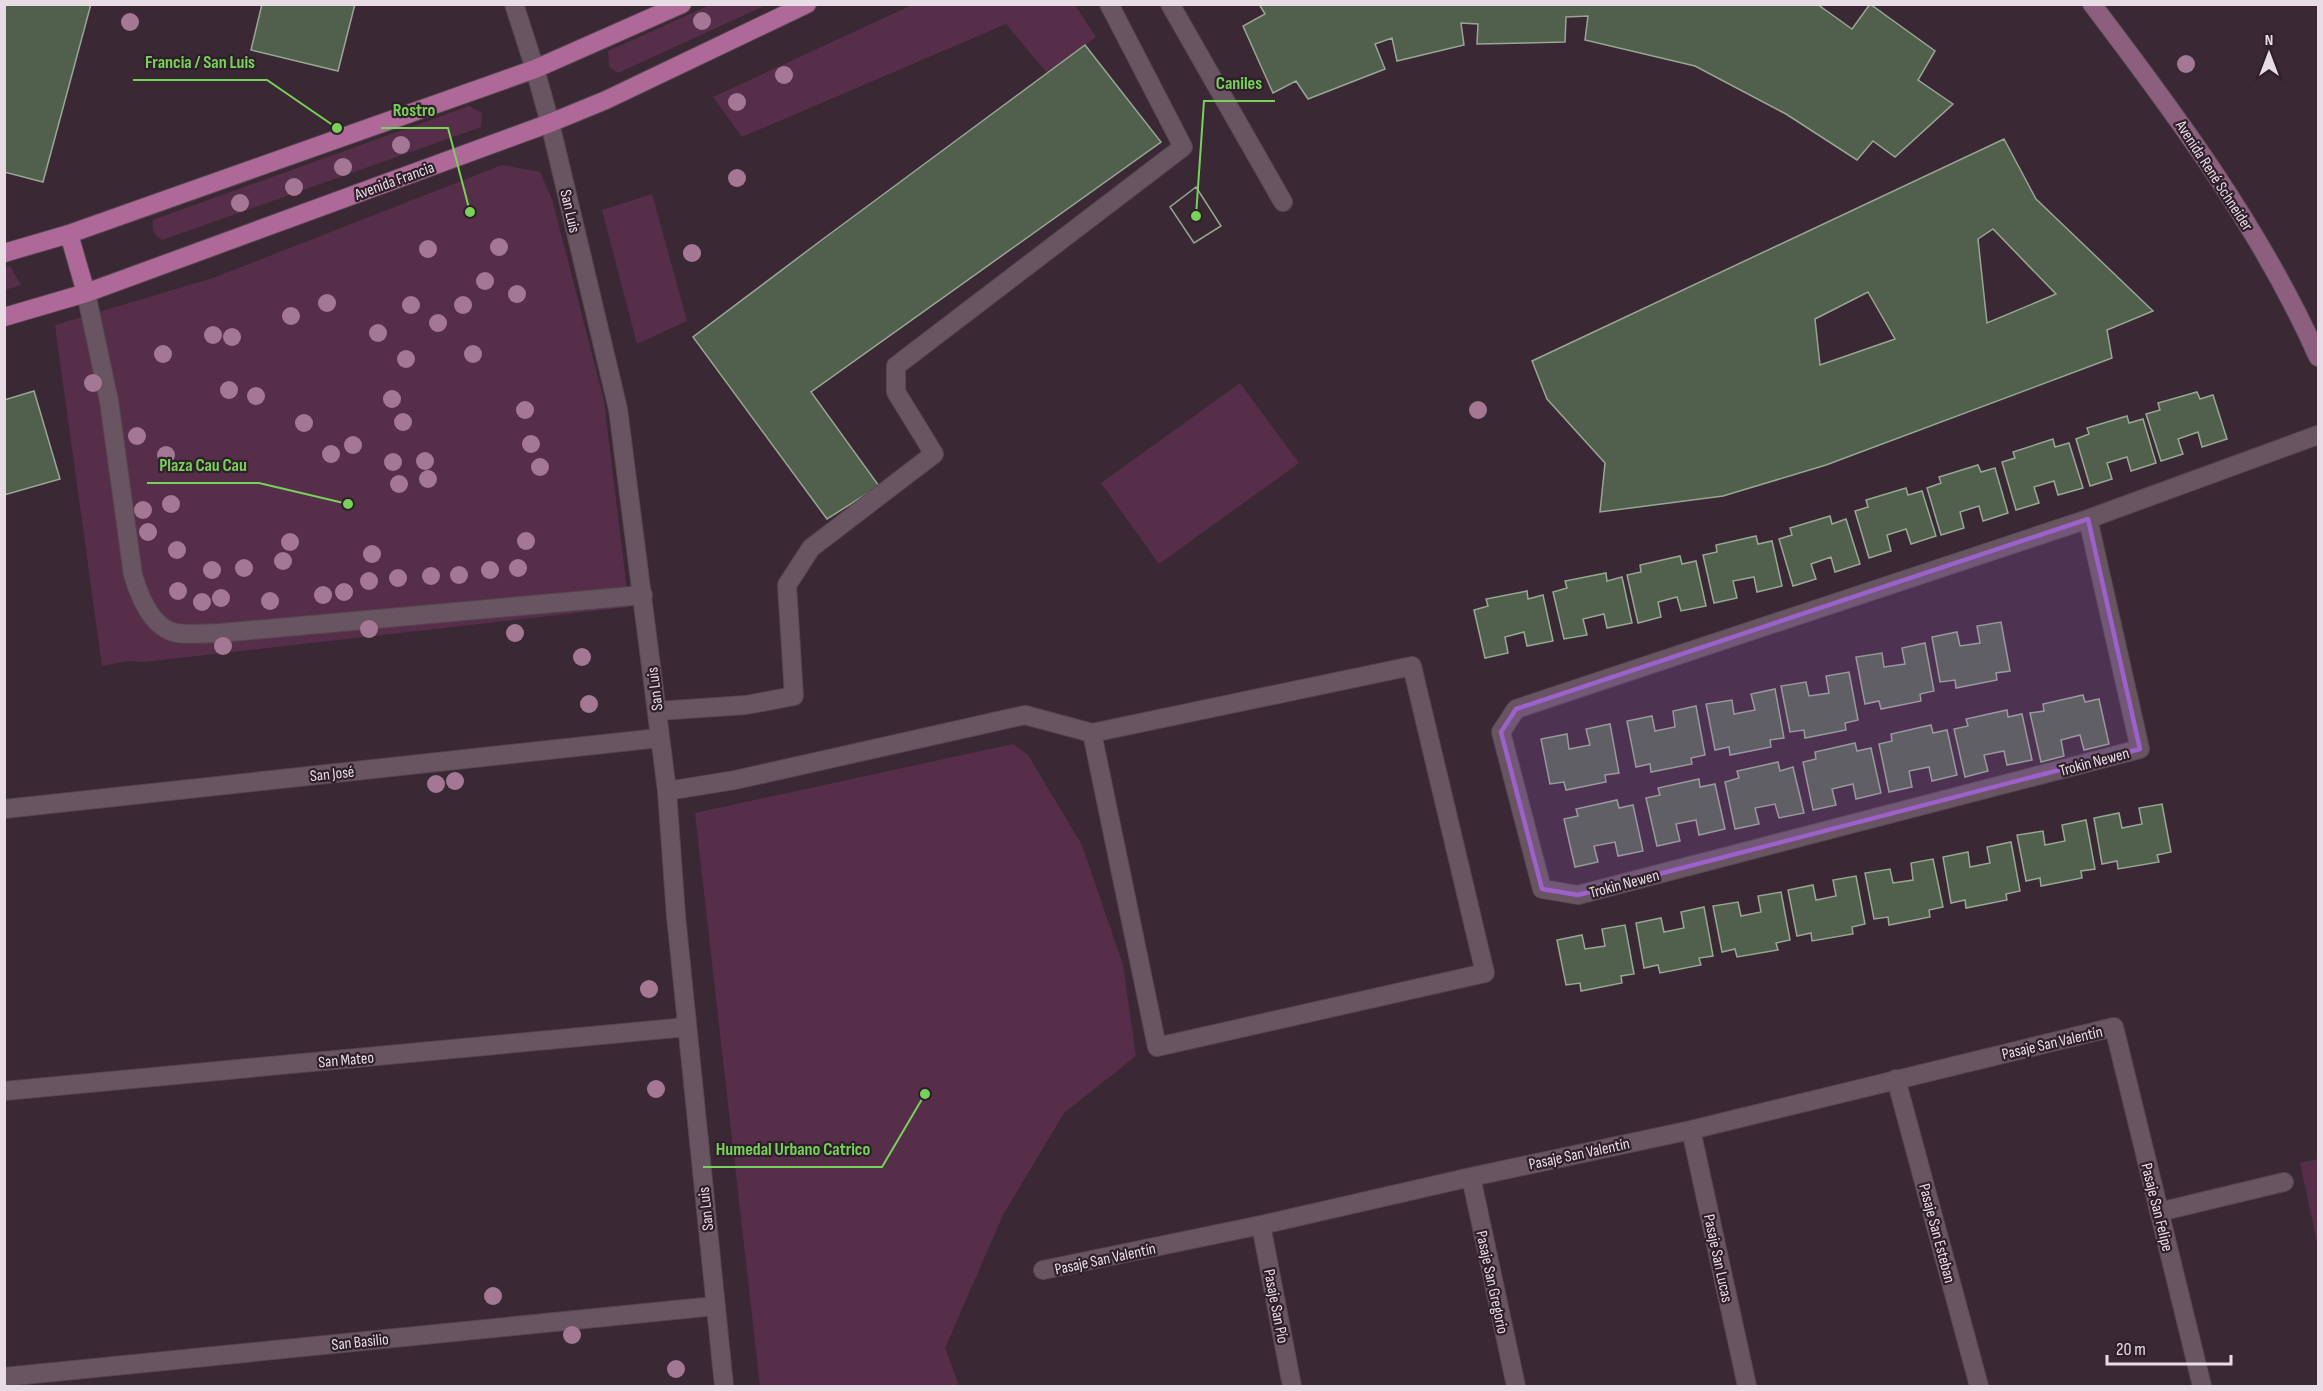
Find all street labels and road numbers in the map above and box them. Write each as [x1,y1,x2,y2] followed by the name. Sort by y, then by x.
[2170,116,2257,235] street label: Avenida René Schneider
[351,158,437,205] street label: Avenida Francia
[555,188,584,235] street label: San Luis
[643,666,668,712] street label: San Luis
[2057,744,2131,781] street label: Trokin Newen
[309,763,355,786] street label: San José
[1587,866,1661,903] street label: Trokin Newen
[2000,1023,2105,1064] street label: Pasaje San Valentín
[317,1049,375,1072] street label: San Mateo
[1527,1134,1632,1174] street label: Pasaje San Valentín
[2136,1161,2177,1254] street label: Pasaje San Felipe
[1914,1182,1959,1285] street label: Pasaje San Esteban
[695,1186,718,1232] street label: San Luis
[1699,1213,1736,1304] street label: Pasaje San Lucas
[1471,1229,1512,1336] street label: Pasaje San Gregorio
[1053,1239,1158,1279] street label: Pasaje San Valentín
[1259,1268,1292,1345] street label: Pasaje San Pío
[331,1330,390,1355] street label: San Basilio

